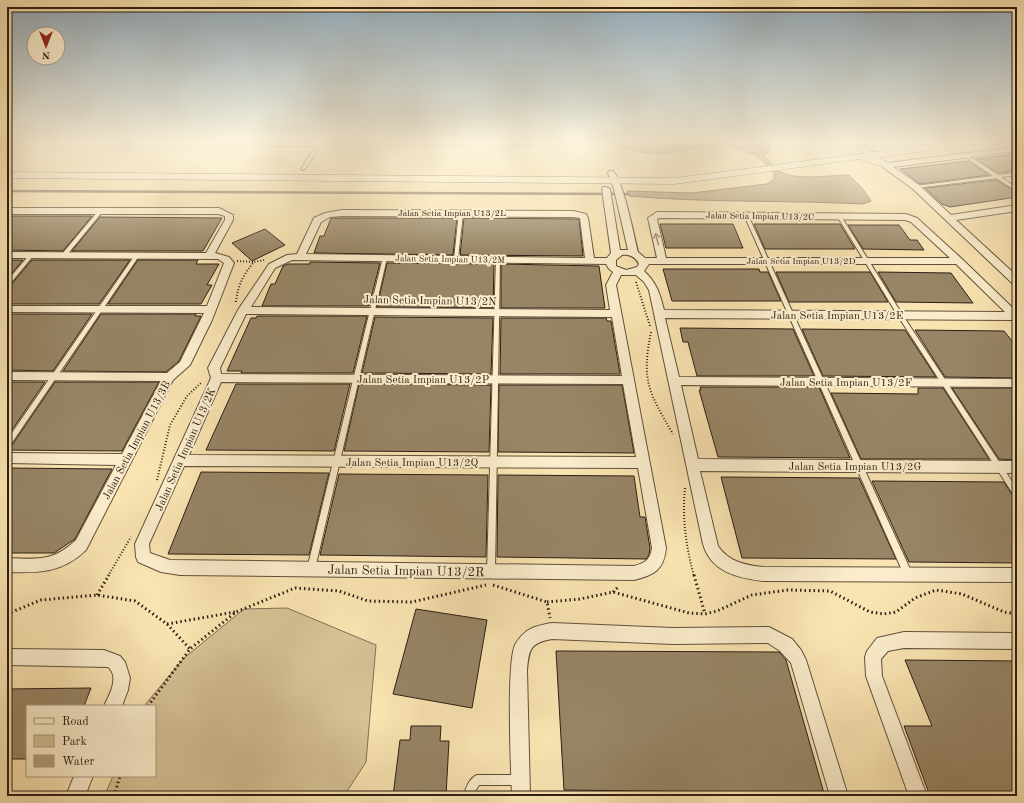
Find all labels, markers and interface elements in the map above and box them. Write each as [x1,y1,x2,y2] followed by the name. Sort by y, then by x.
[26,26,66,66] north arrow
[41,49,50,60] text: N
[398,209,506,218] street label: Jalan Setia Impian U13/2L
[706,211,814,222] street label: Jalan Setia Impian U13/2C
[653,233,660,246] one-way arrow
[395,254,505,265] street label: Jalan Setia Impian U13/2M
[746,257,856,266] street label: Jalan Setia Impian U13/2D
[363,295,497,308] street label: Jalan Setia Impian U13/2N
[771,311,903,322] street label: Jalan Setia Impian U13/2E
[357,375,489,386] street label: Jalan Setia Impian U13/2P
[780,378,912,389] street label: Jalan Setia Impian U13/2F
[101,380,173,502] street label: Jalan Setia Impian U13/3B
[154,387,218,513] street label: Jalan Setia Impian U13/2K
[346,458,479,469] street label: Jalan Setia Impian U13/2Q
[789,462,921,473] street label: Jalan Setia Impian U13/2G
[327,564,485,579] street label: Jalan Setia Impian U13/2R
[26,705,156,777] legend
[62,716,89,728] text: Road
[62,736,87,748] text: Park
[62,756,95,768] text: Water

